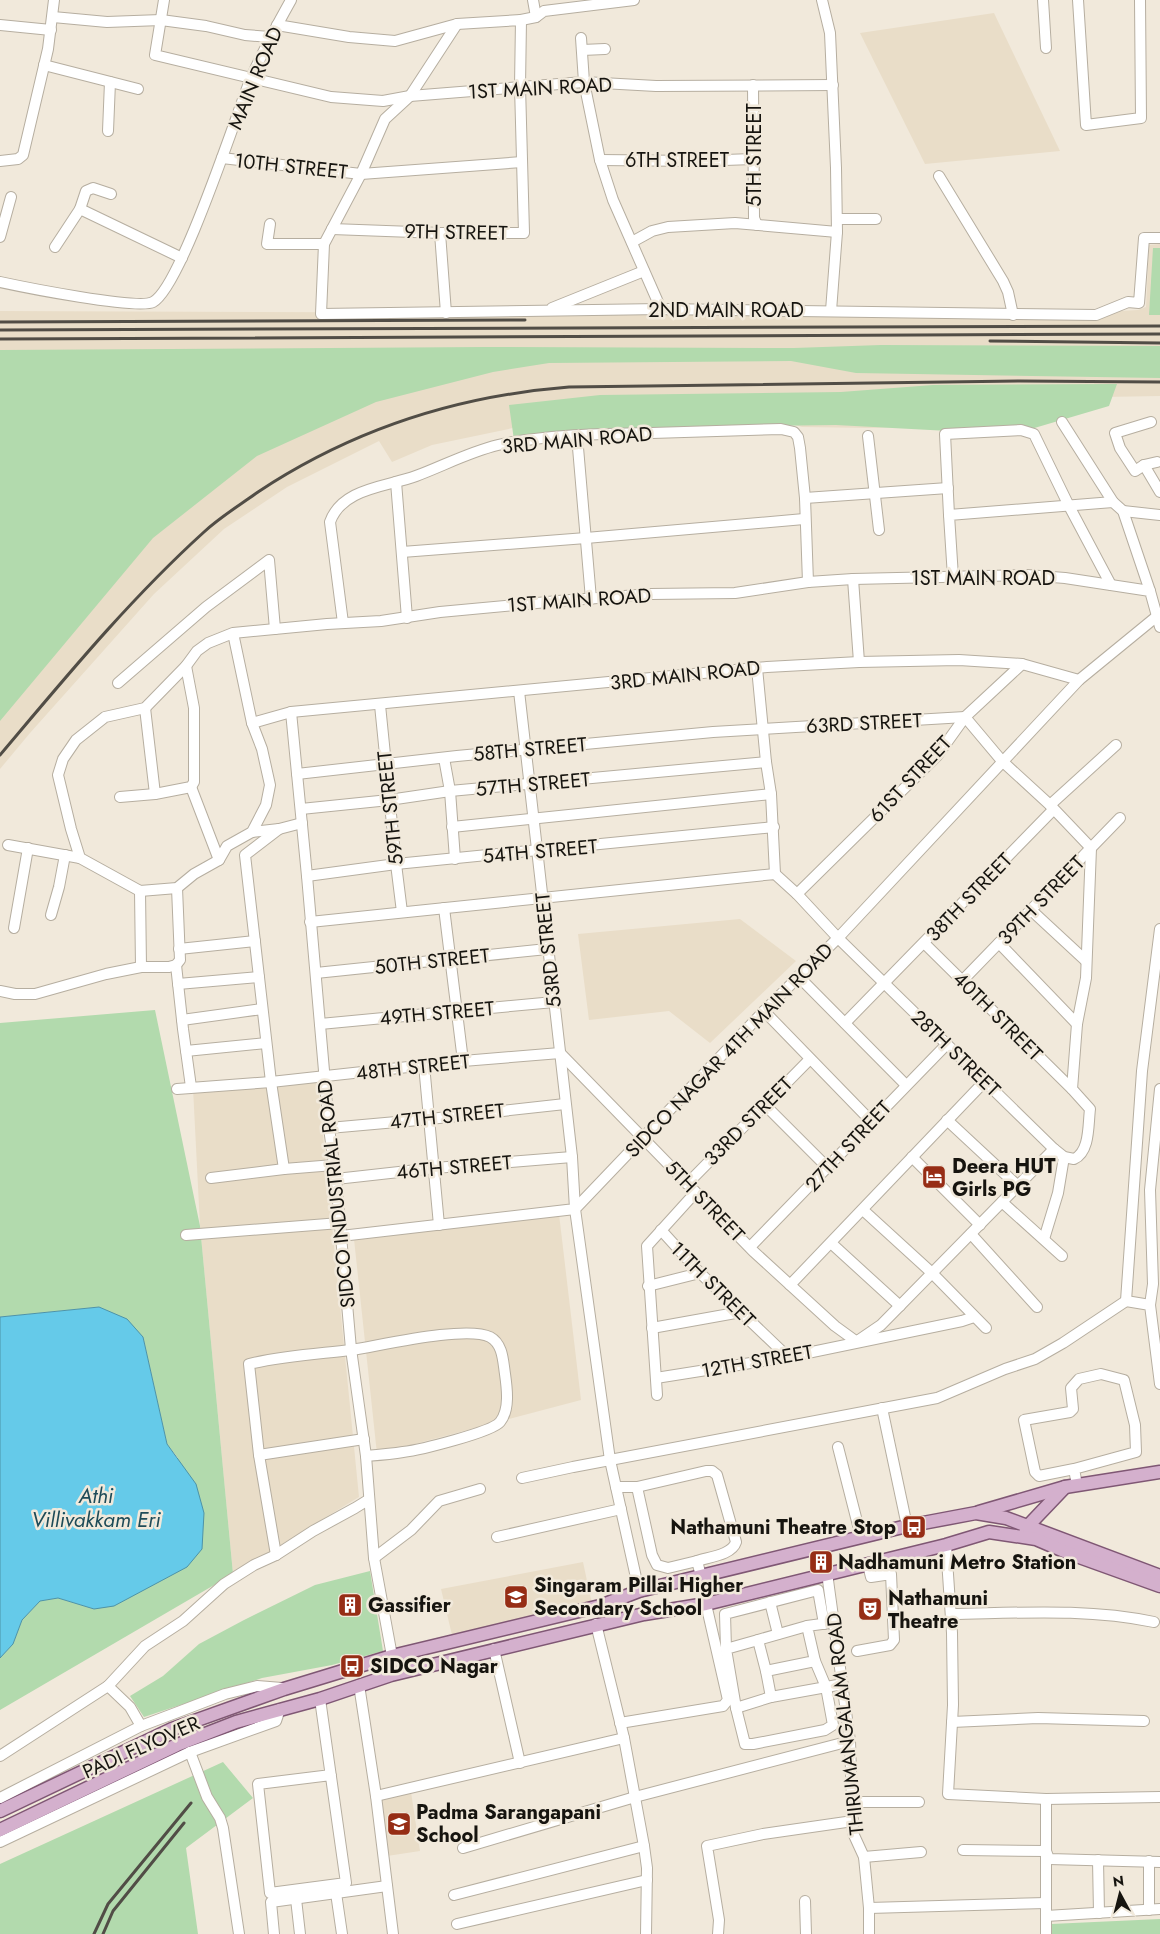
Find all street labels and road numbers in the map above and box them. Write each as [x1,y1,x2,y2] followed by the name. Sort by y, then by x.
[221,22,290,134] street label: MAIN ROAD
[467,70,613,107] street label: 1ST MAIN ROAD
[740,102,769,207] street label: 5TH STREET
[233,146,350,187] street label: 10TH STREET
[625,146,730,175] street label: 6TH STREET
[404,217,509,248] street label: 9TH STREET
[648,296,804,325] street label: 2ND MAIN ROAD
[501,419,653,462] street label: 3RD MAIN ROAD
[911,564,1055,593] street label: 1ST MAIN ROAD
[506,581,652,620] street label: 1ST MAIN ROAD
[609,653,762,698] street label: 3RD MAIN ROAD
[805,706,923,741] street label: 63RD STREET
[862,729,959,829] street label: 61ST STREET
[472,730,589,769] street label: 58TH STREET
[370,749,411,866] street label: 59TH STREET
[475,765,592,804] street label: 57TH STREET
[481,832,599,871] street label: 54TH STREET
[919,846,1020,948] street label: 38TH STREET
[991,849,1092,951] street label: 39TH STREET
[528,890,569,1009] street label: 53RD STREET
[619,936,840,1164] street label: SIDCO NAGAR 4TH MAIN ROAD
[373,941,492,982] street label: 50TH STREET
[946,965,1049,1068] street label: 40TH STREET
[379,994,496,1033] street label: 49TH STREET
[905,1003,1007,1104] street label: 28TH STREET
[355,1047,472,1088] street label: 48TH STREET
[697,1070,800,1172] street label: 33RD STREET
[310,1078,363,1309] street label: SIDCO INDUSTRIAL ROAD
[799,1094,899,1198] street label: 27TH STREET
[388,1096,507,1137] street label: 47TH STREET
[395,1148,514,1187] street label: 46TH STREET
[658,1154,752,1249] street label: 5TH STREET
[663,1235,762,1334] street label: 11TH STREET
[699,1337,816,1386] street label: 12TH STREET
[819,1611,872,1837] street label: THIRUMANGALAM ROAD
[78,1709,205,1786] street label: PADI FLYOVER

